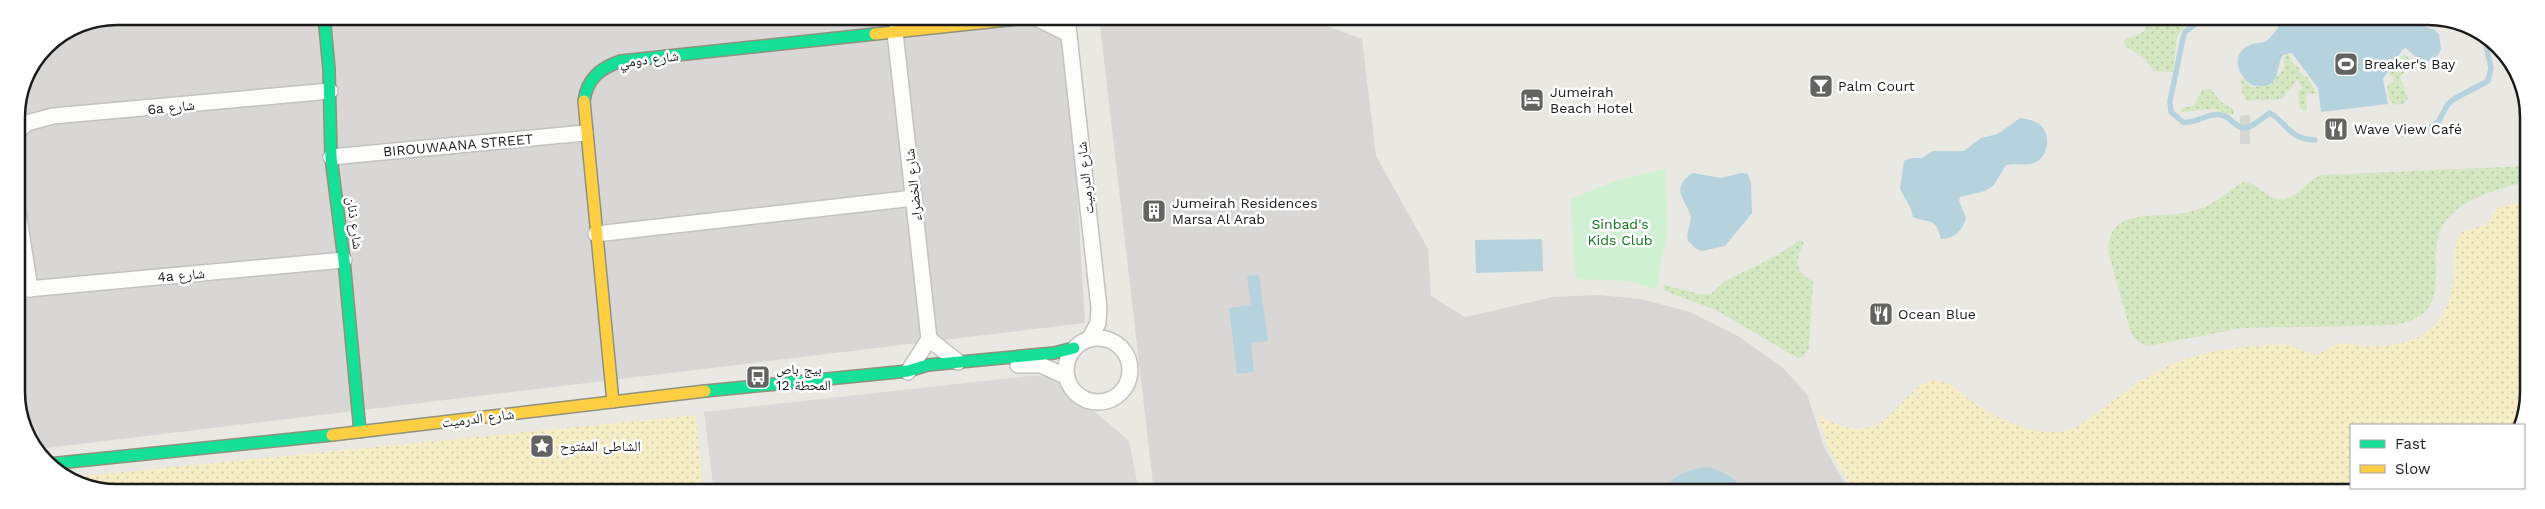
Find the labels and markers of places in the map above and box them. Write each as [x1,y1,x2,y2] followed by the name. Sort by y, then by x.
[2333,51,2359,77] sports icon: Breaker's Bay
[2364,56,2456,72] place label: Breaker's Bay
[1808,73,1834,99] bar icon: Palm Court
[1838,78,1915,94] place label: Palm Court
[1550,84,1634,116] place label: Jumeirah Beach Hotel
[1519,87,1545,113] hotel icon: Jumeirah Beach Hotel
[2323,116,2349,142] restaurant icon: Wave View Café
[2354,121,2462,137] place label: Wave View Café
[1172,195,1318,227] place label: Jumeirah Residences Marsa Al Arab
[1141,198,1167,224] building icon: Jumeirah Residences Marsa Al Arab
[1868,301,1894,327] restaurant icon: Ocean Blue
[1898,306,1976,322] place label: Ocean Blue
[776,361,831,393] place label: بيج باص المحطة 12
[745,364,771,390] bus stop icon: بيج باص المحطة 12
[529,433,555,459] place icon: الشاطئ المفتوح
[560,438,641,456] place label: الشاطئ المفتوح

